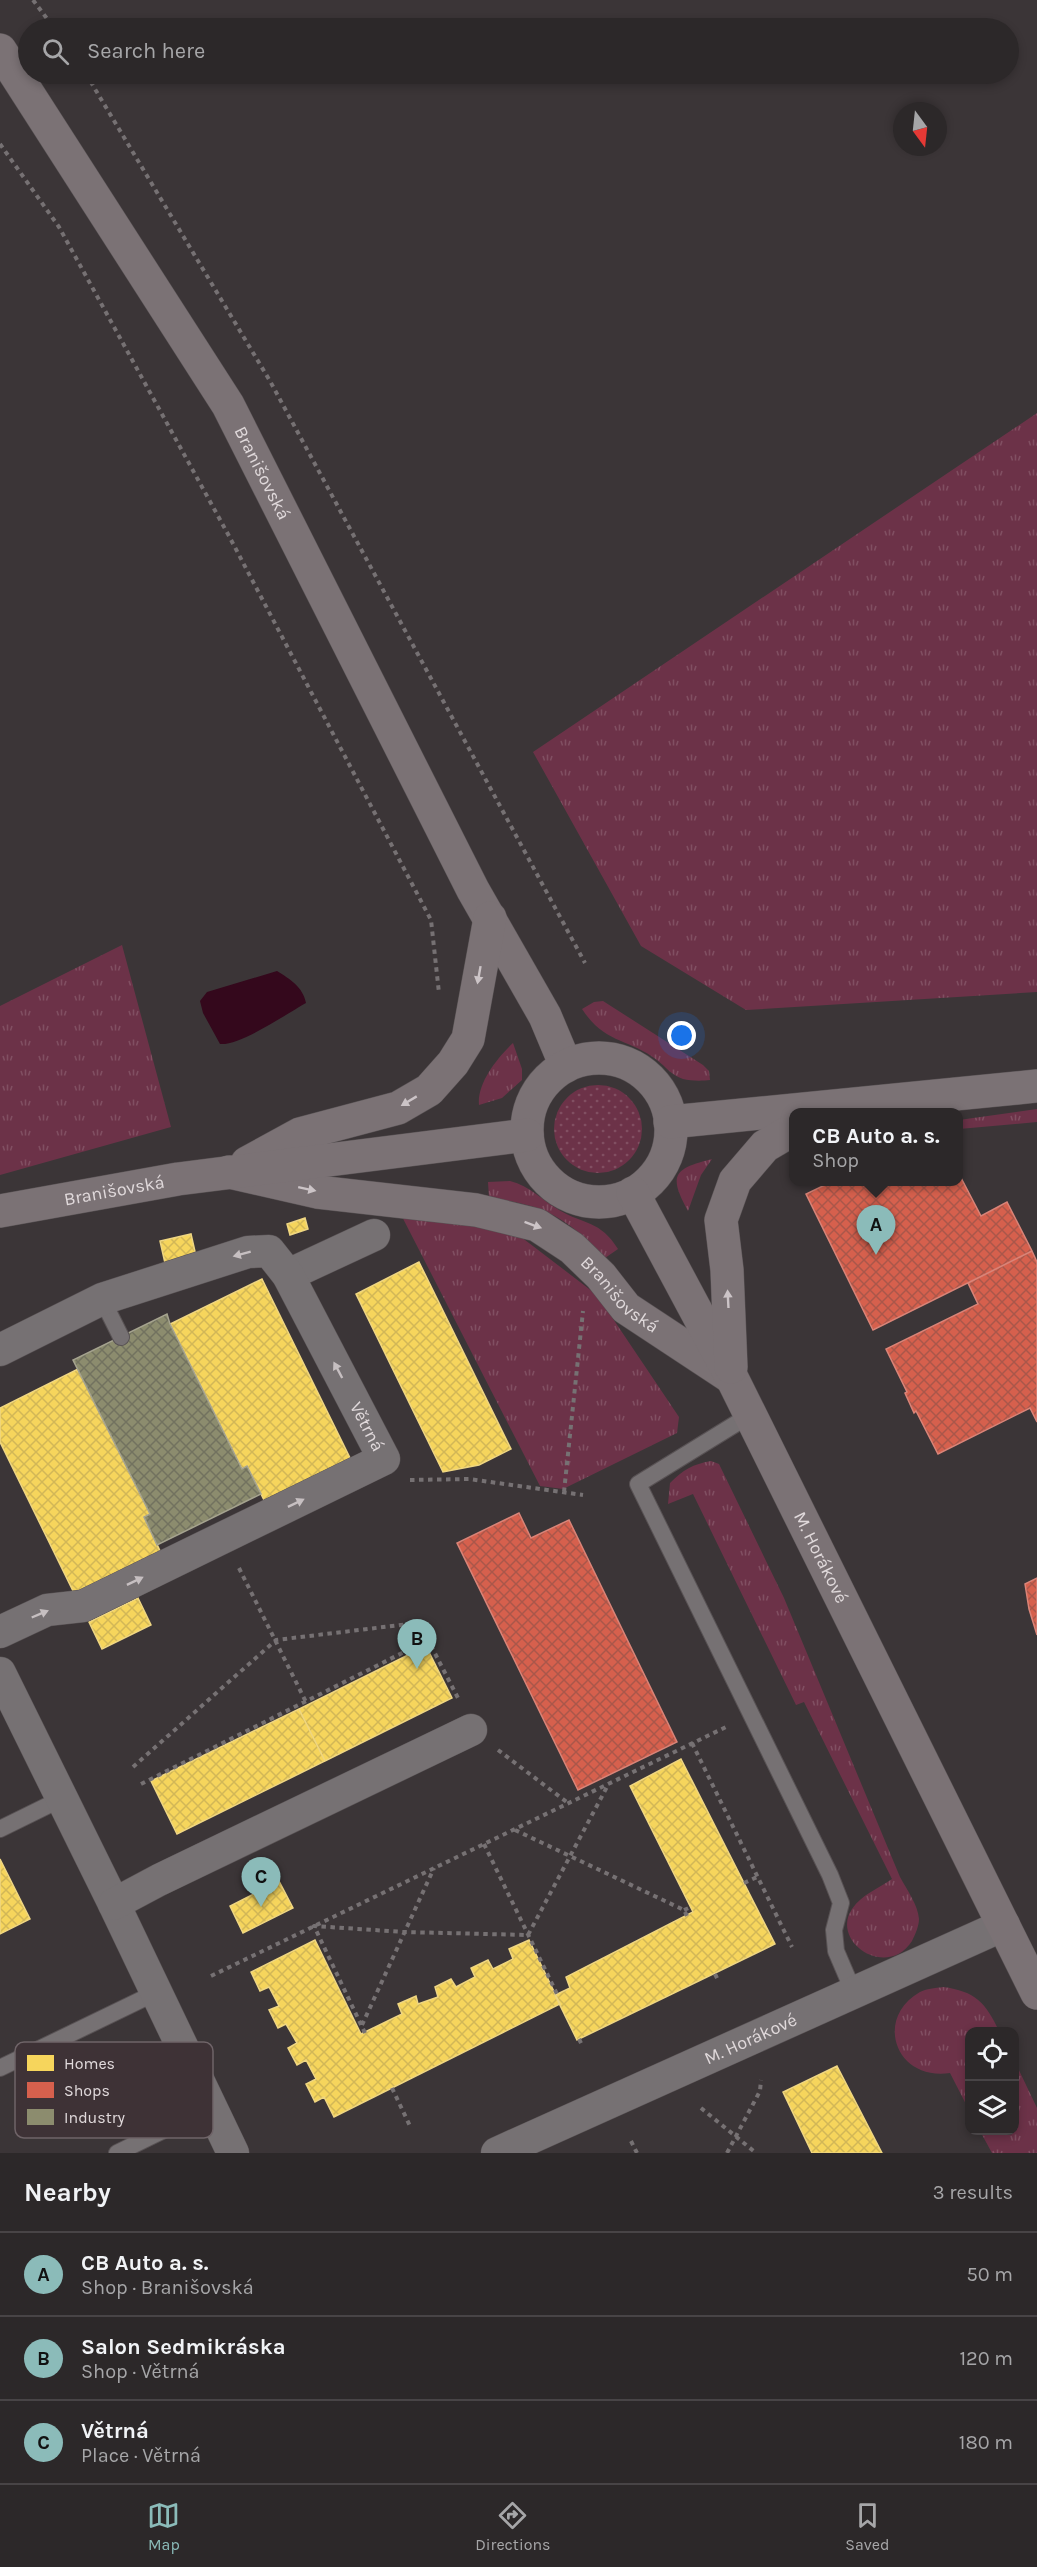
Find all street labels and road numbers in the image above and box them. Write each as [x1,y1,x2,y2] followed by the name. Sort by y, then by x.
[230,423,295,523] street label: Branišovská
[62,1171,166,1210] street label: Branišovská
[576,1251,663,1338] street label: Branišovská
[345,1398,389,1455] street label: Větrná
[789,1508,853,1607] street label: M. Horákové
[701,2009,800,2069] street label: M. Horákové

